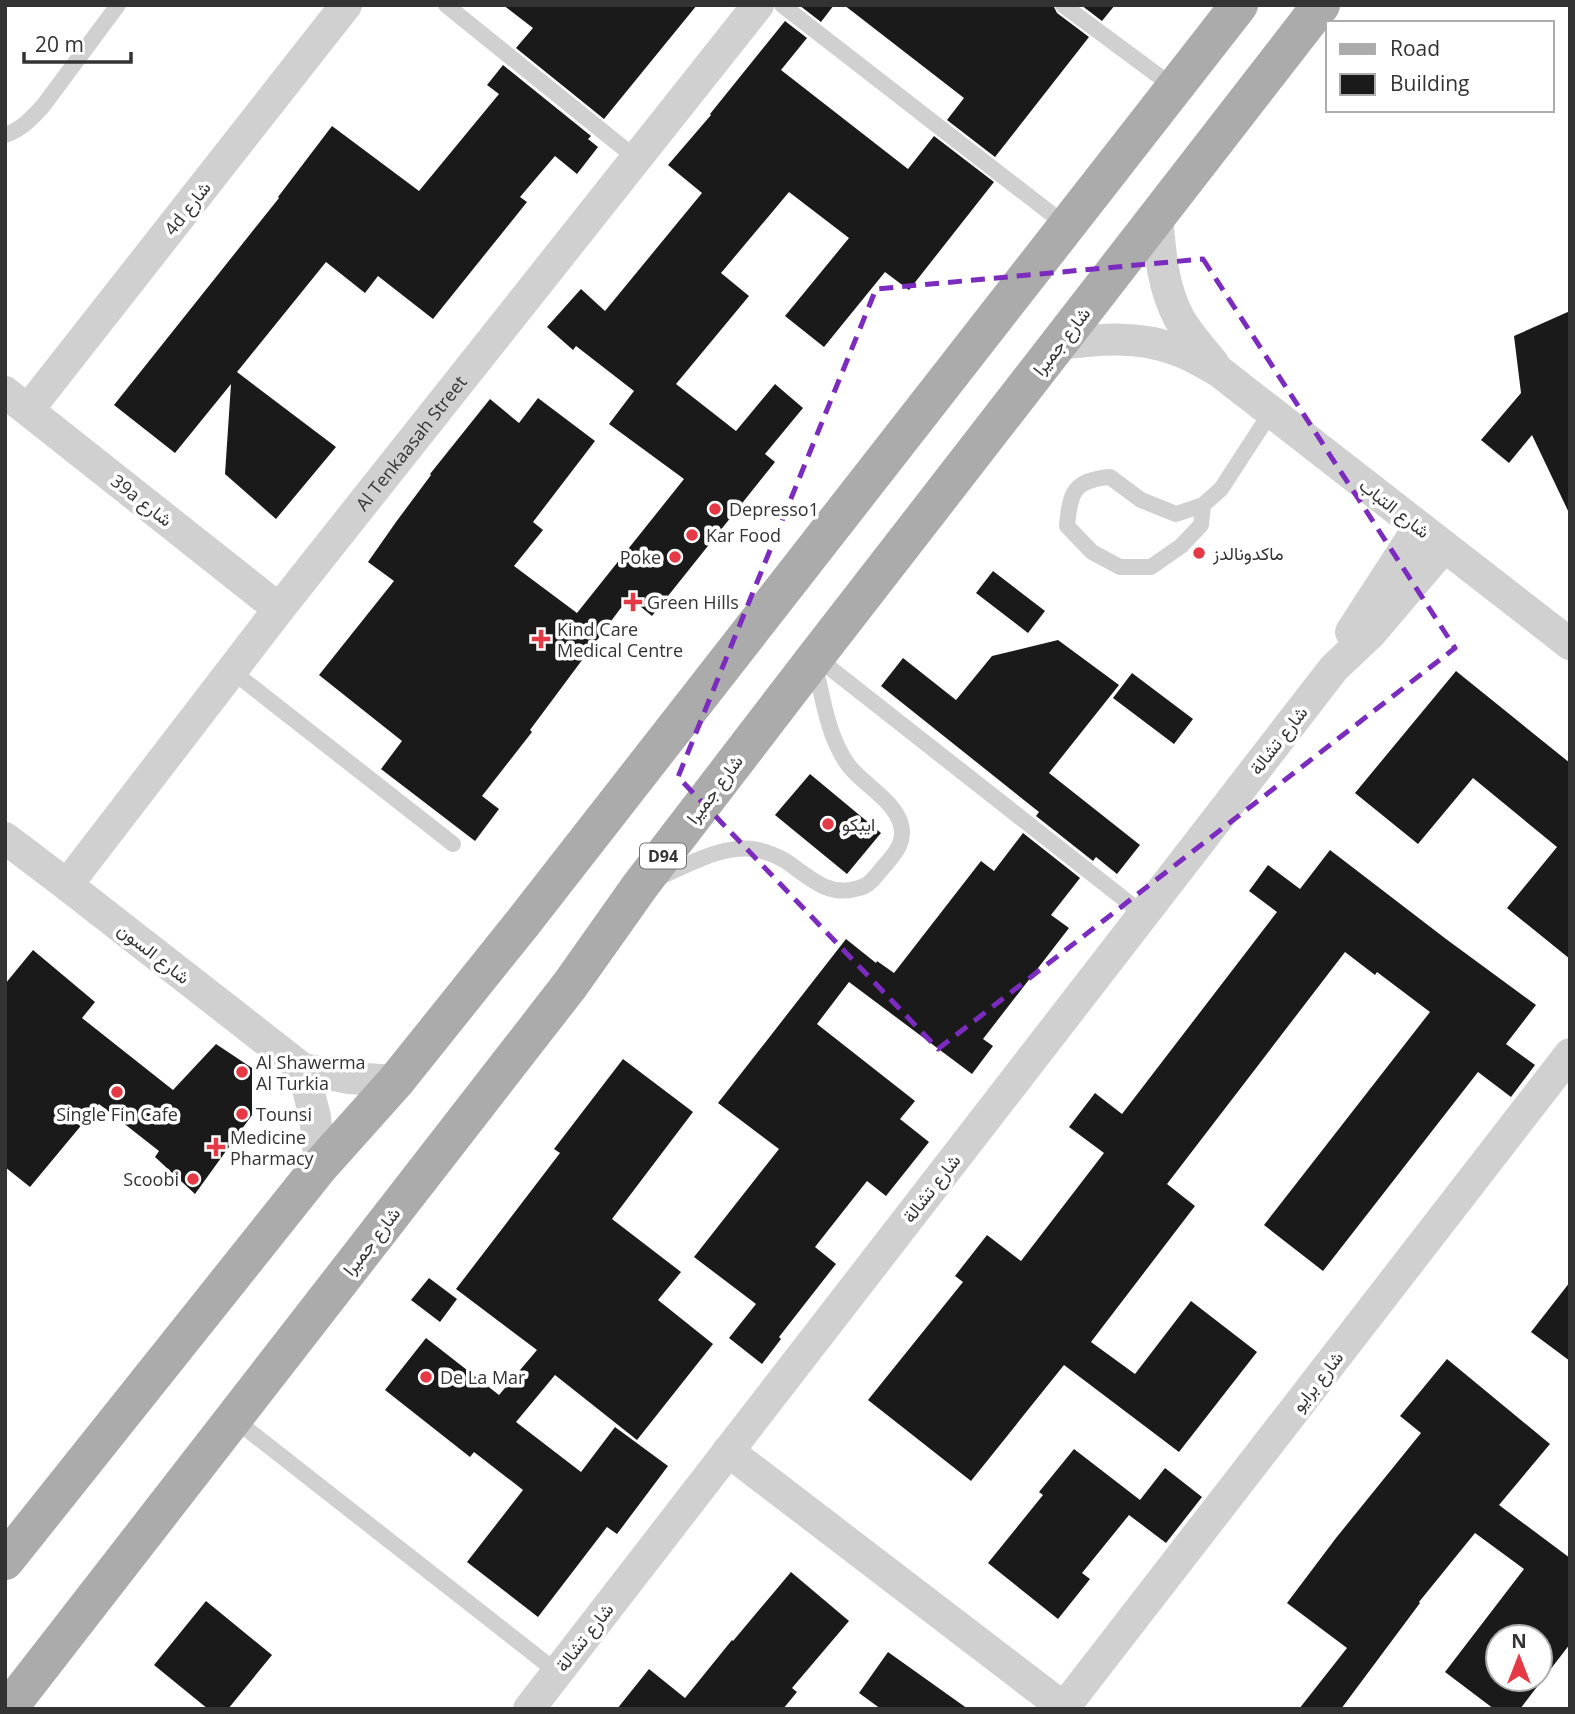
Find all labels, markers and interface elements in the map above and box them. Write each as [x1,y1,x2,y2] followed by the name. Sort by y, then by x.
[24,21,131,65] scale bar
[1326,21,1554,112] legend
[35,30,84,58] text: 20 m
[1390,34,1440,62] text: Road
[1390,69,1469,97] text: Building
[158,176,216,241] street label: 4d شارع
[1027,302,1096,381] street label: شارع جميرا
[350,370,472,515] street label: Al Tenkaasah Street
[106,469,178,532] street label: 39a شارع
[1354,473,1435,544] street label: شارع التباب
[729,497,819,521] place label: Depresso1
[707,501,723,517] marker: Depresso1
[706,523,781,547] place label: Kar Food
[684,527,700,543] marker: Kar Food
[1212,541,1284,565] place label: ماكدونالدز
[620,545,661,569] place label: Poke
[1191,545,1207,561] marker: ماكدونالدز
[667,549,683,565] marker: Poke
[647,590,739,614] place label: Green Hills
[625,594,641,610] marker: Green Hills
[557,617,683,662] place label: Kind Care Medical Centre
[531,629,551,649] marker: Kind Care Medical Centre
[1244,701,1313,780] street label: شارع تشالة
[680,750,749,829] street label: شارع جميرا
[842,812,875,836] place label: ايبكو
[820,816,836,832] marker: ايبكو
[640,844,686,869] road number: D94
[112,917,195,990] street label: شارع السون
[256,1050,366,1095] place label: Al Shawerma Al Turkia
[234,1064,250,1080] marker: Al Shawerma Al Turkia
[109,1084,125,1100] marker: Single Fin Cafe
[56,1102,178,1126] place label: Single Fin Cafe
[256,1102,312,1126] place label: Tounsi
[234,1106,250,1122] marker: Tounsi
[230,1125,315,1170] place label: Medicine Pharmacy
[208,1139,224,1155] marker: Medicine Pharmacy
[897,1149,966,1228] street label: شارع تشالة
[123,1167,179,1191] place label: Scoobi
[185,1171,201,1187] marker: Scoobi
[337,1202,406,1281] street label: شارع جميرا
[1286,1346,1349,1417] street label: شارع برايو
[440,1365,526,1389] place label: De La Mar
[418,1369,434,1385] marker: De La Mar
[550,1598,619,1677] street label: شارع تشالة
[1484,1623,1554,1693] north arrow
[1511,1628,1527,1654] text: N

